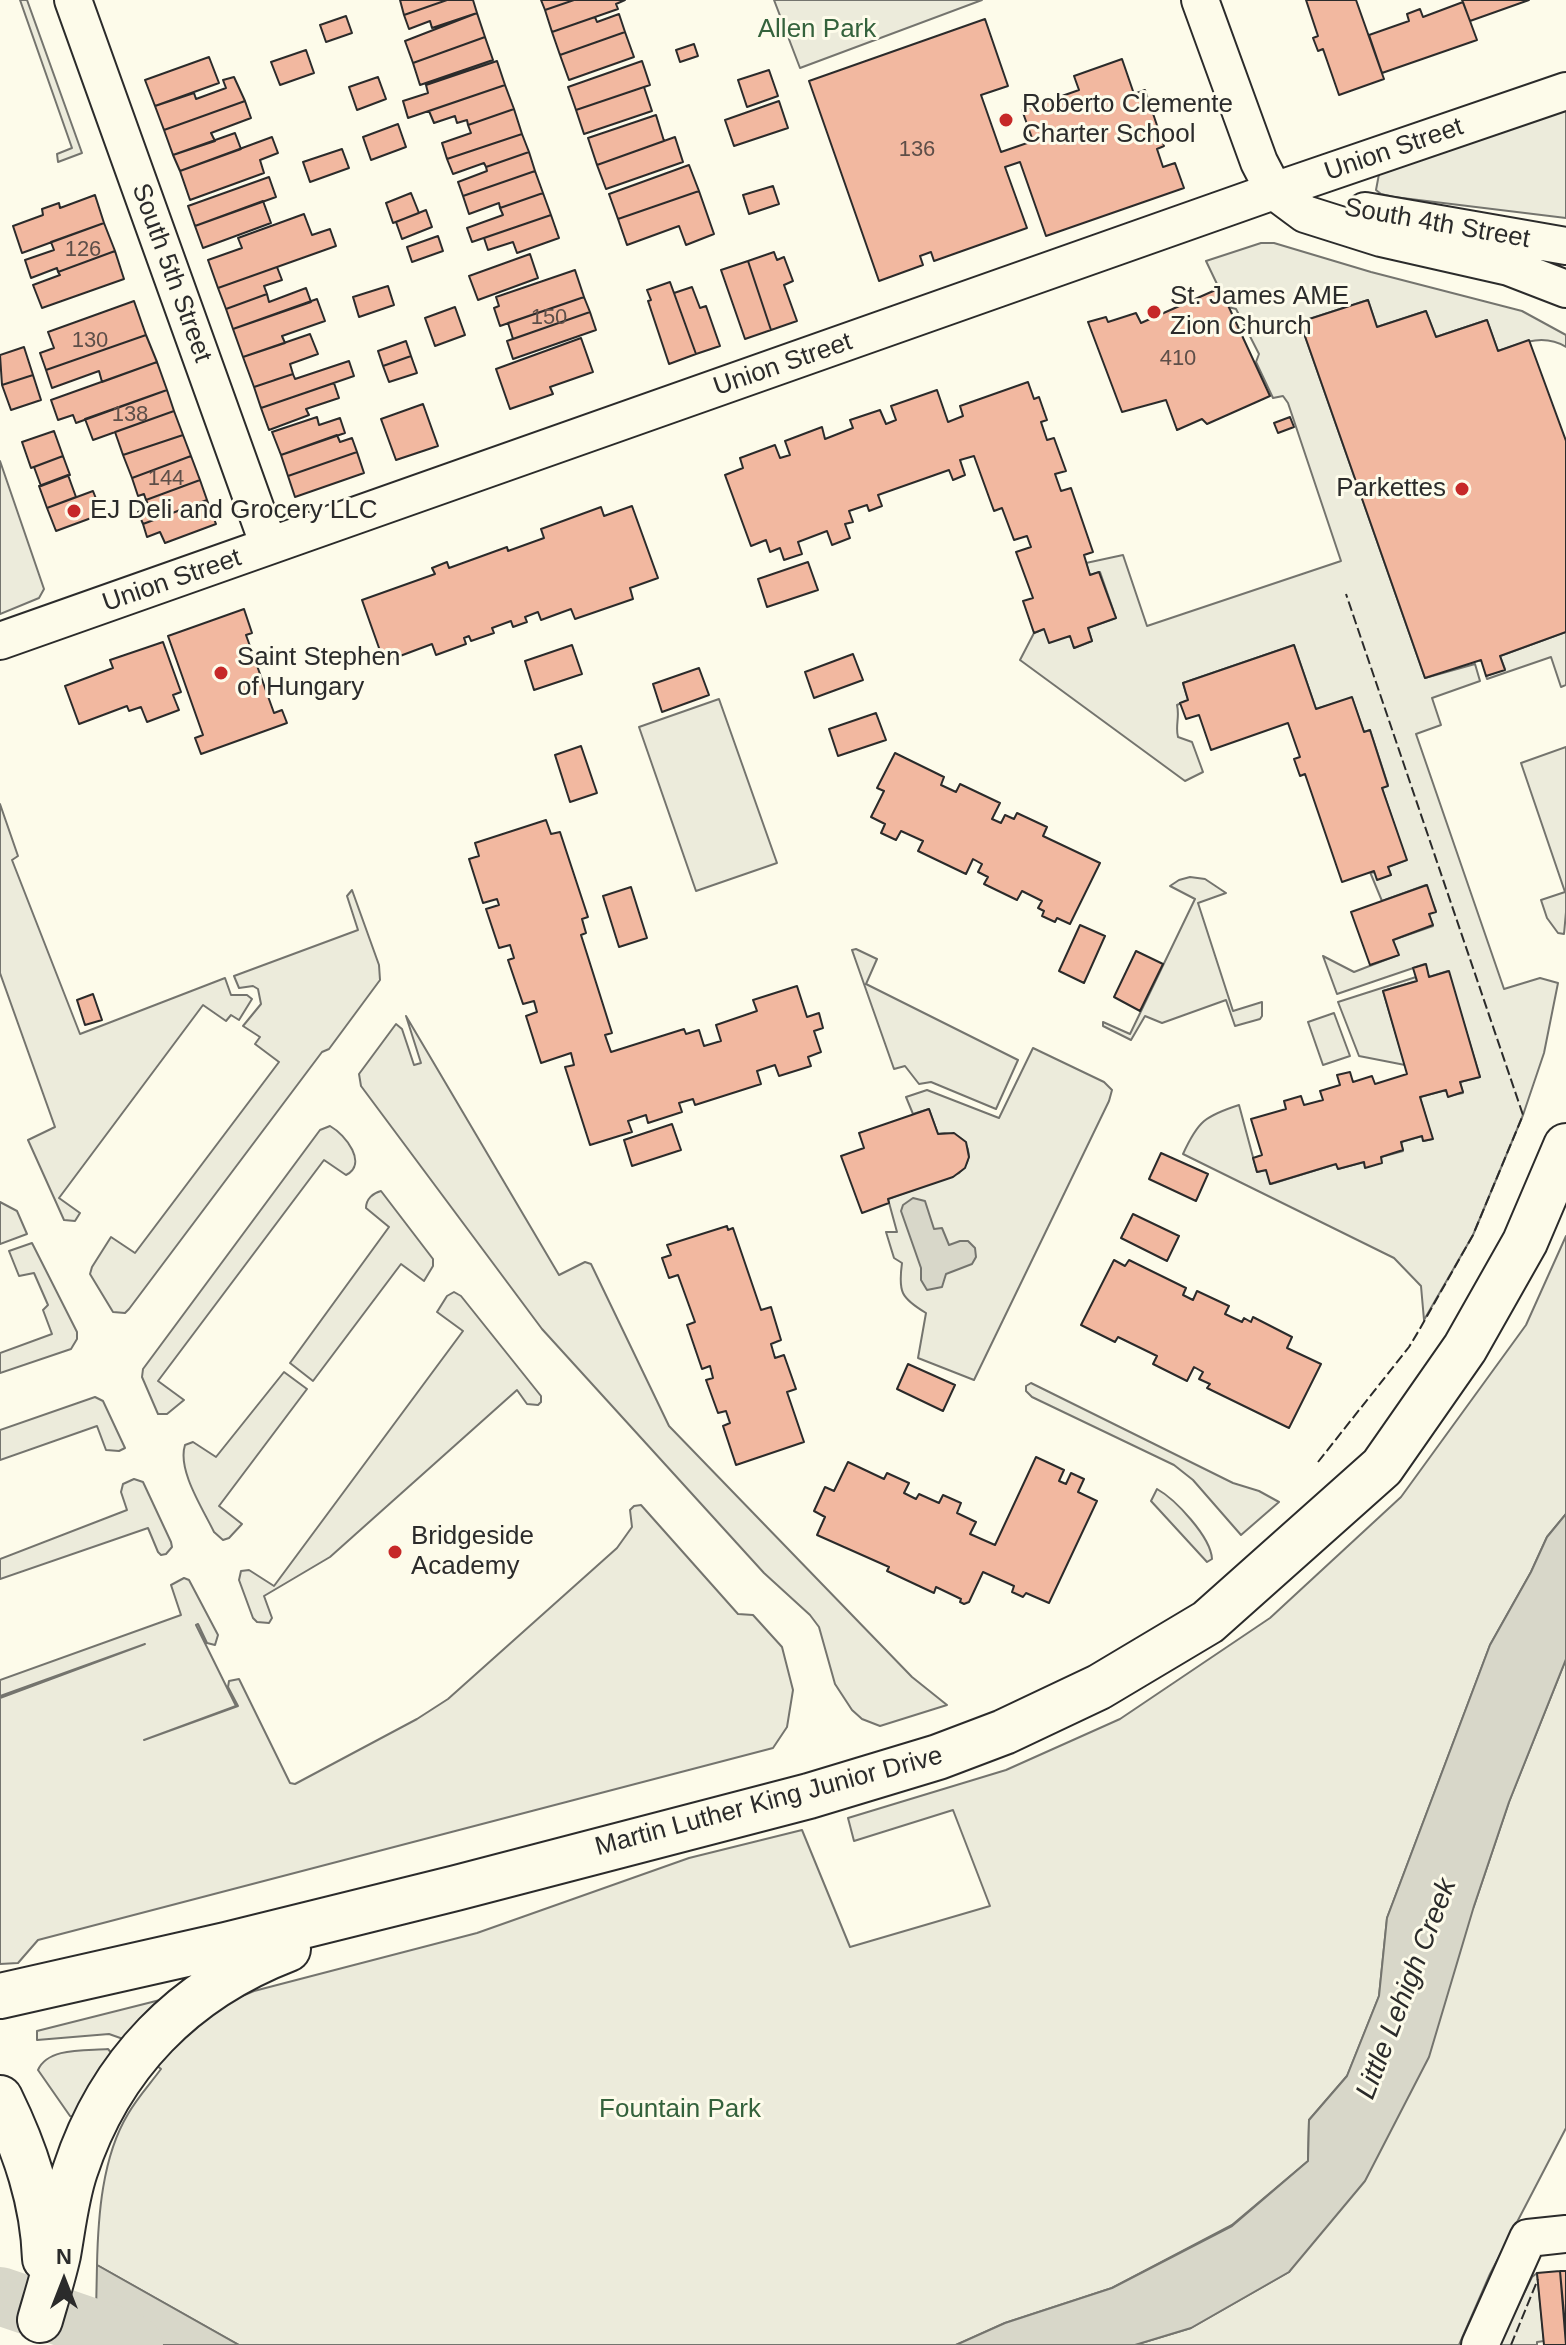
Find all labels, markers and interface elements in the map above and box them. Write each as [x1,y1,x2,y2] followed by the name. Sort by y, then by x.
[758,14,876,46] park label: Allen Park
[1022,89,1233,150] place label: Roberto Clemente Charter School
[997,111,1015,129] marker: Roberto Clemente Charter School
[1321,112,1467,188] street label: Union Street
[899,137,935,163] house number: 136
[124,179,218,367] street label: South 5th Street
[1342,192,1532,256] street label: South 4th Street
[65,237,101,263] house number: 126
[1170,281,1349,342] place label: St. James AME Zion Church
[1145,303,1163,321] marker: St. James AME Zion Church
[531,305,567,331] house number: 150
[710,327,856,403] street label: Union Street
[72,328,108,354] house number: 130
[1160,346,1196,372] house number: 410
[112,402,148,428] house number: 138
[148,466,184,492] house number: 144
[1336,473,1446,505] place label: Parkettes
[1453,480,1471,498] marker: Parkettes
[90,495,378,527] place label: EJ Deli and Grocery LLC
[65,502,83,520] marker: EJ Deli and Grocery LLC
[99,543,245,619] street label: Union Street
[237,642,400,704] place label: Saint Stephen of Hungary
[212,664,230,682] marker: Saint Stephen of Hungary
[411,1521,534,1582] place label: Bridgeside Academy
[386,1543,404,1561] marker: Bridgeside Academy
[592,1741,946,1863] street label: Martin Luther King Junior Drive
[1349,1874,1465,2104] water label: Little Lehigh Creek
[599,2094,761,2126] park label: Fountain Park
[24,2241,104,2321] north arrow
[56,2244,72,2269] text: N

